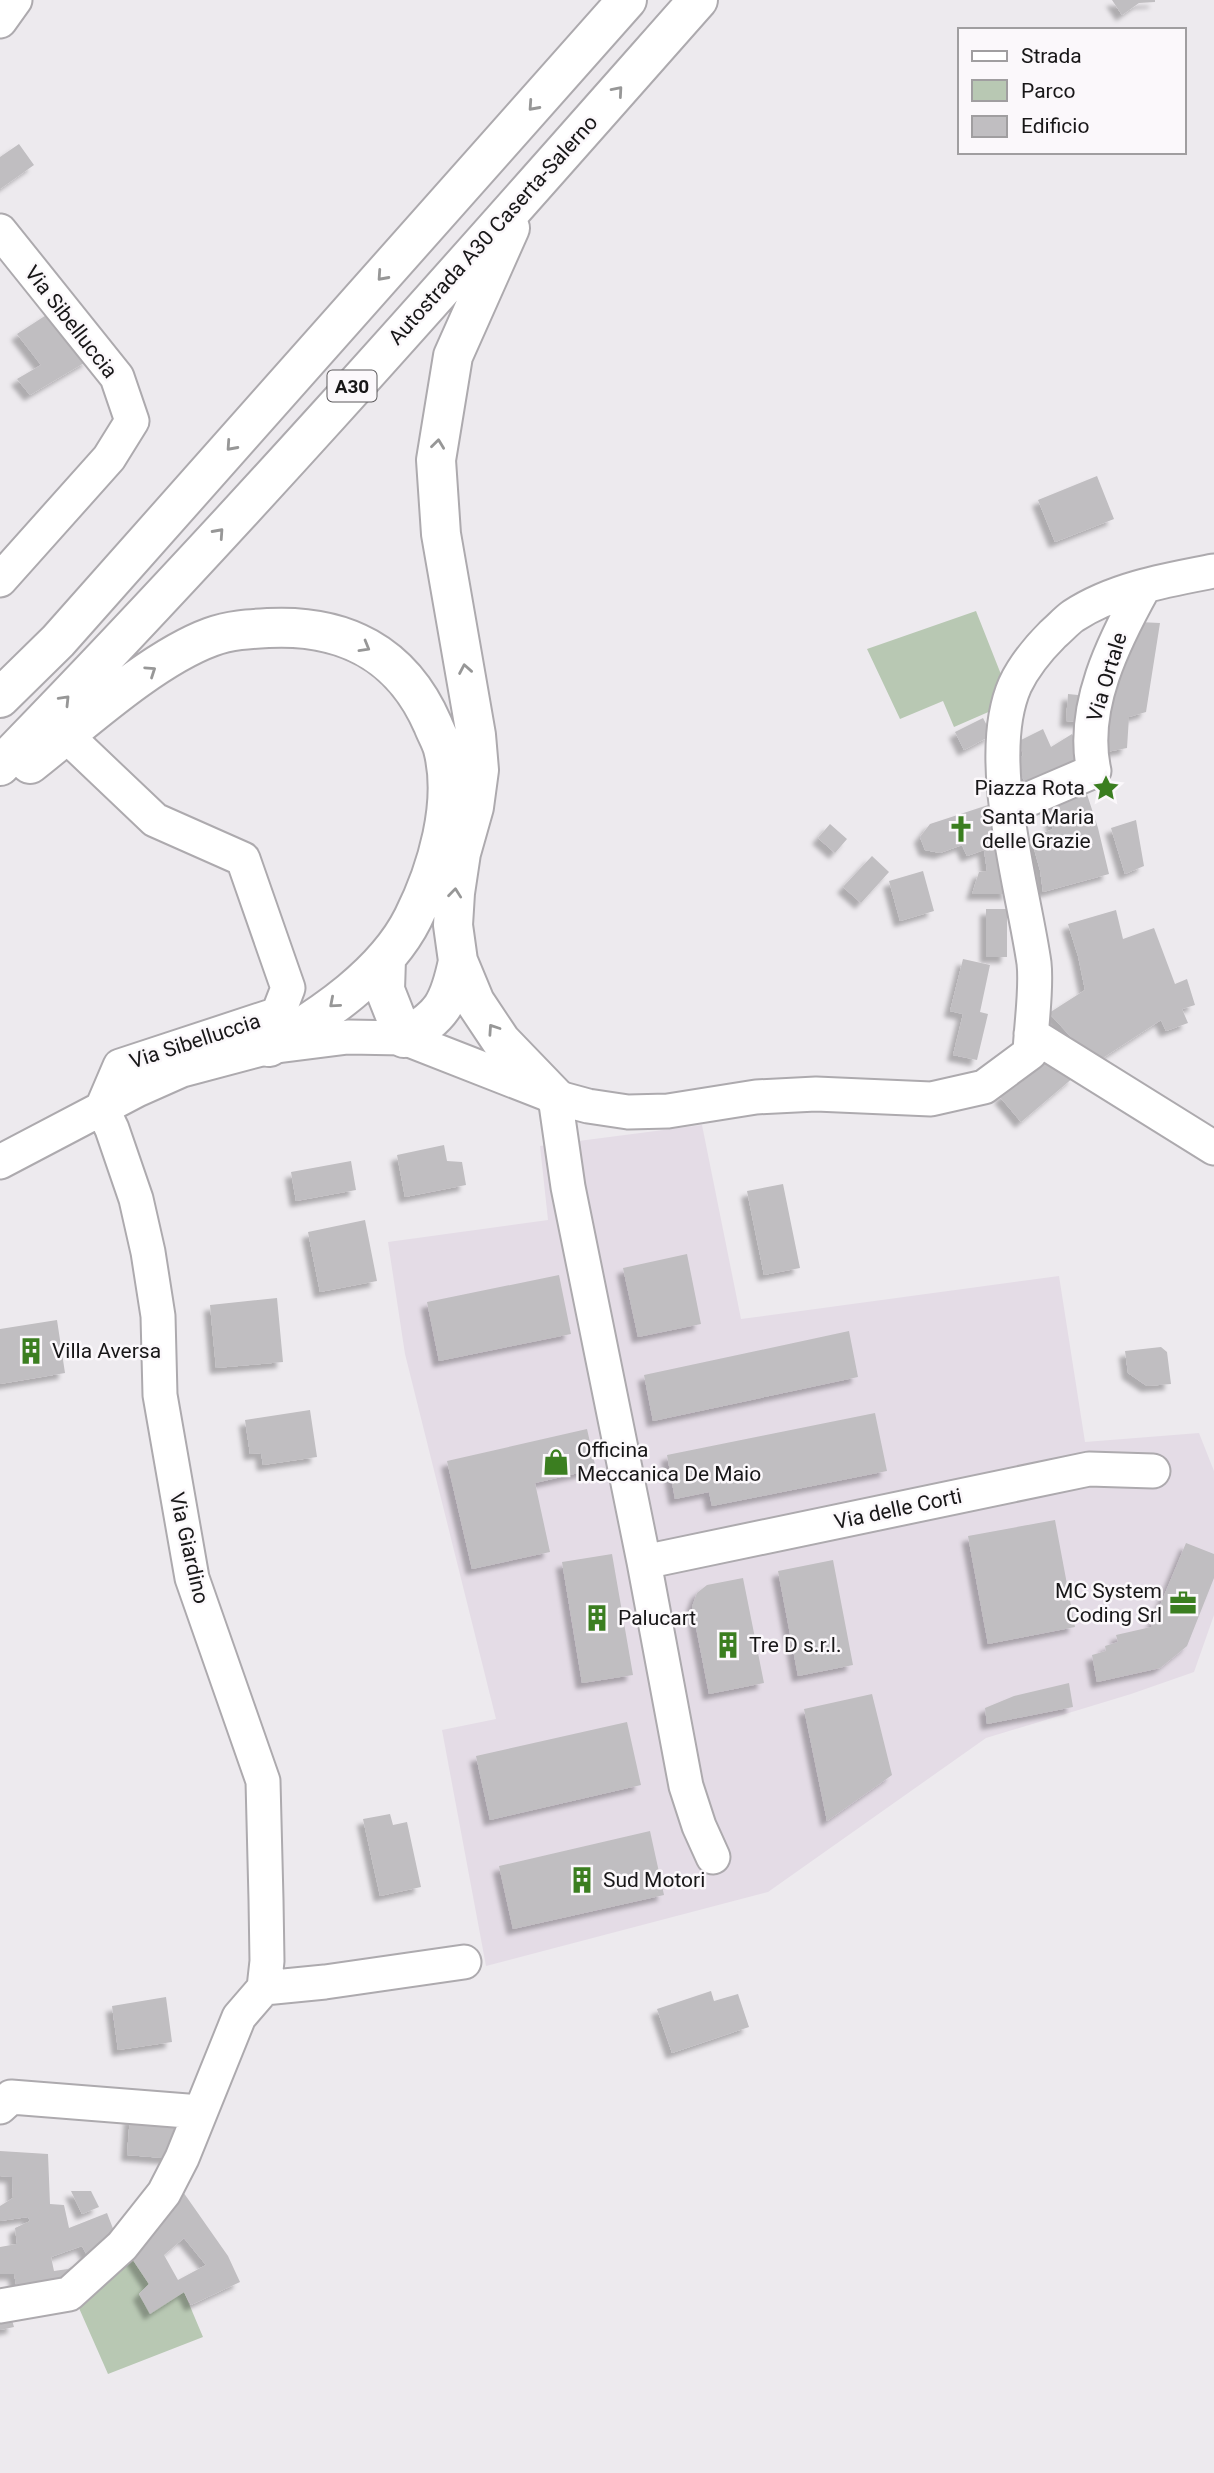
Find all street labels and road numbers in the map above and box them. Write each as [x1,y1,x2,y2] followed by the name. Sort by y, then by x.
[384,110,602,350] street label: Autostrada A30 Caserta-Salerno
[20,261,122,383] street label: Via Sibelluccia
[328,370,376,402] road number: A30
[1082,630,1132,724] street label: Via Ortale
[127,1009,263,1073] street label: Via Sibelluccia
[832,1484,964,1534] street label: Via delle Corti
[165,1490,213,1606] street label: Via Giardino

